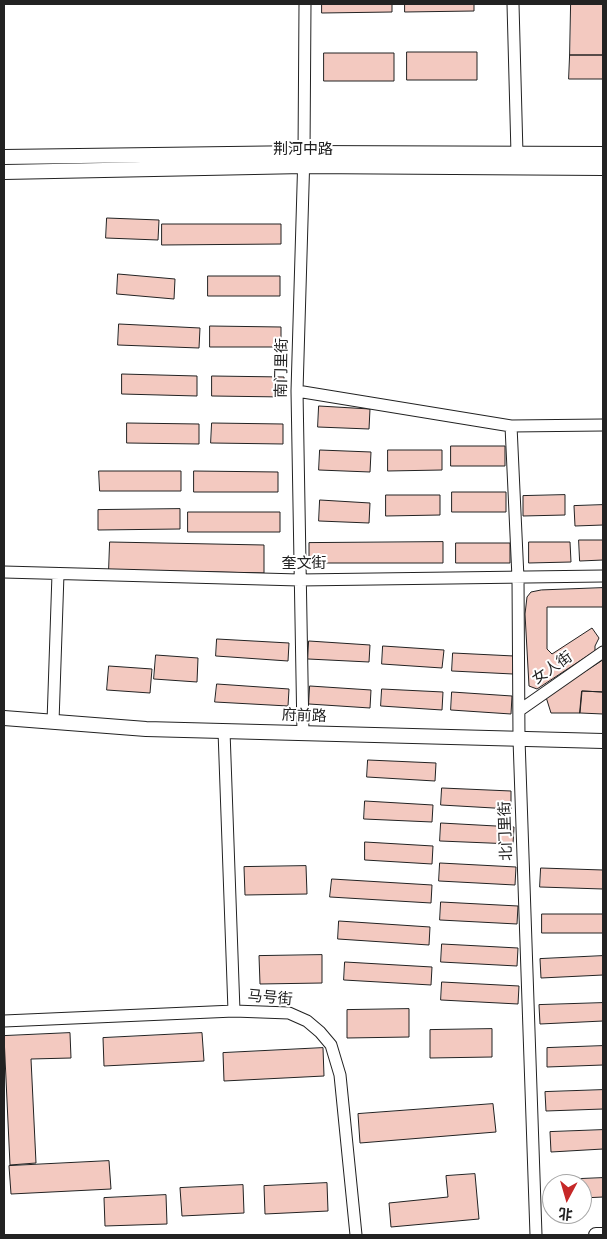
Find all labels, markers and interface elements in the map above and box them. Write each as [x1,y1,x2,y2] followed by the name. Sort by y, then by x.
[273,142,333,160] street label: 荆河中路
[273,338,293,398] street label: 南门里街
[282,556,326,574] street label: 奎文街
[529,649,577,689] street label: 女人街
[281,707,327,727] street label: 府前路
[497,801,517,861] street label: 北门里街
[247,988,293,1010] street label: 马号街
[542,1174,592,1224] north arrow
[558,1202,574,1224] text: 北

